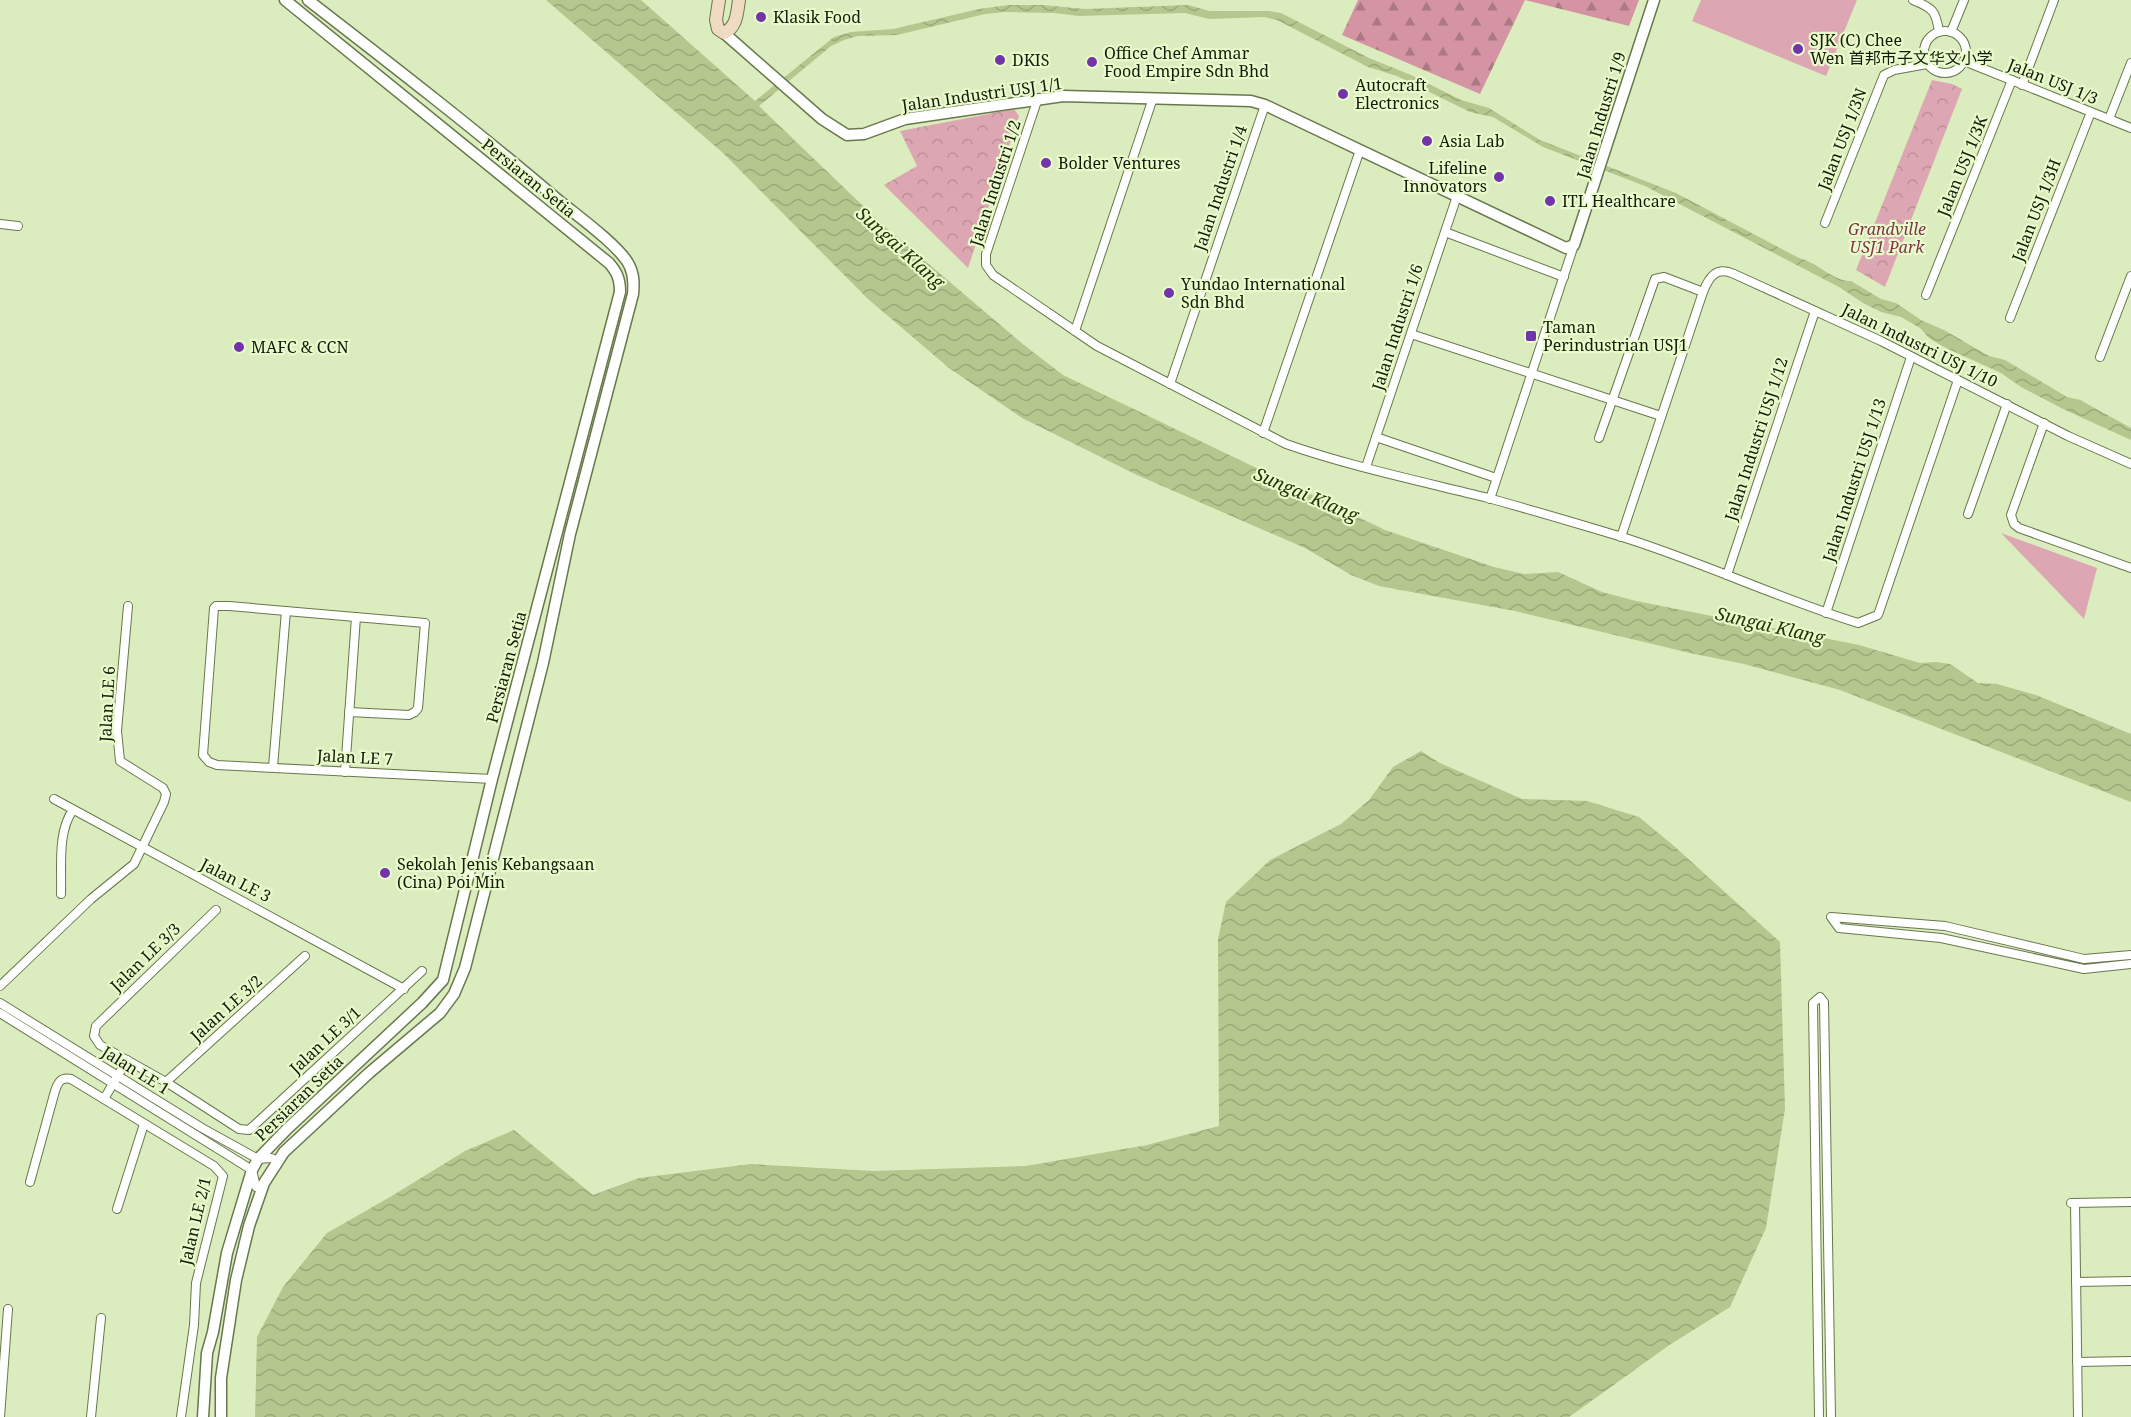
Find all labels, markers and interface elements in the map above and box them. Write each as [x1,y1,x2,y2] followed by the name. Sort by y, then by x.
[773,6,861,28] place label: Klasik Food
[754,10,768,24] marker: Klasik Food
[1810,29,1993,69] place label: SJK (C) Chee Wen 首邦市子文华文小学
[1104,42,1269,82] place label: Office Chef Ammar Food Empire Sdn Bhd
[1791,42,1805,56] marker: SJK (C) Chee Wen 首邦市子文华文小学
[1012,49,1049,71] place label: DKIS
[1571,49,1631,182] street label: Jalan Industri 1/9
[2004,52,2102,109] street label: Jalan USJ 1/3
[993,53,1007,67] marker: DKIS
[1085,55,1099,69] marker: Office Chef Ammar Food Empire Sdn Bhd
[899,72,1064,116] street label: Jalan Industri USJ 1/1
[1355,74,1439,114] place label: Autocraft Electronics
[1812,85,1872,194] street label: Jalan USJ 1/3N
[1336,87,1350,101] marker: Autocraft Electronics
[1931,112,1993,221] street label: Jalan USJ 1/3K
[964,117,1026,250] street label: Jalan Industri 1/2
[1188,122,1252,255] street label: Jalan Industri 1/4
[1439,130,1505,152] place label: Asia Lab
[477,133,581,223] street label: Persiaran Setia
[1420,134,1434,148] marker: Asia Lab
[1058,152,1181,174] place label: Bolder Ventures
[2006,155,2066,265] street label: Jalan USJ 1/3H
[1039,156,1053,170] marker: Bolder Ventures
[1403,157,1487,197] place label: Lifeline Innovators
[1492,170,1506,184] marker: Lifeline Innovators
[1562,190,1676,212] place label: ITL Healthcare
[1543,194,1557,208] marker: ITL Healthcare
[851,201,951,294] water label: Sungai Klang
[1848,218,1926,258] park label: Grandville USJ1 Park
[1366,261,1428,394] street label: Jalan Industri 1/6
[1180,273,1345,313] place label: Yundao International Sdn Bhd
[1162,286,1176,300] marker: Yundao International Sdn Bhd
[1838,297,2001,392] street label: Jalan Industri USJ 1/10
[1543,316,1688,356] place label: Taman Perindustrian USJ1
[1524,329,1538,343] marker: Taman Perindustrian USJ1
[251,336,349,358] place label: MAFC & CCN
[232,340,246,354] marker: MAFC & CCN
[1719,355,1793,524] street label: Jalan Industri USJ 1/12
[1817,395,1891,565] street label: Jalan Industri USJ 1/13
[1251,461,1363,527] water label: Sungai Klang
[1713,601,1828,649] water label: Sungai Klang
[481,609,531,725] street label: Persiaran Setia
[94,665,120,744] street label: Jalan LE 6
[315,744,394,770] street label: Jalan LE 7
[196,852,275,907] street label: Jalan LE 3
[397,853,595,893] place label: Sekolah Jenis Kebangsaan (Cina) Poi Min
[378,866,392,880] marker: Sekolah Jenis Kebangsaan (Cina) Poi Min
[104,918,185,997] street label: Jalan LE 3/3
[185,970,267,1047] street label: Jalan LE 3/2
[284,1001,365,1079] street label: Jalan LE 3/1
[97,1040,174,1100] street label: Jalan LE 1
[250,1050,348,1146] street label: Persiaran Setia
[174,1175,216,1268] street label: Jalan LE 2/1

